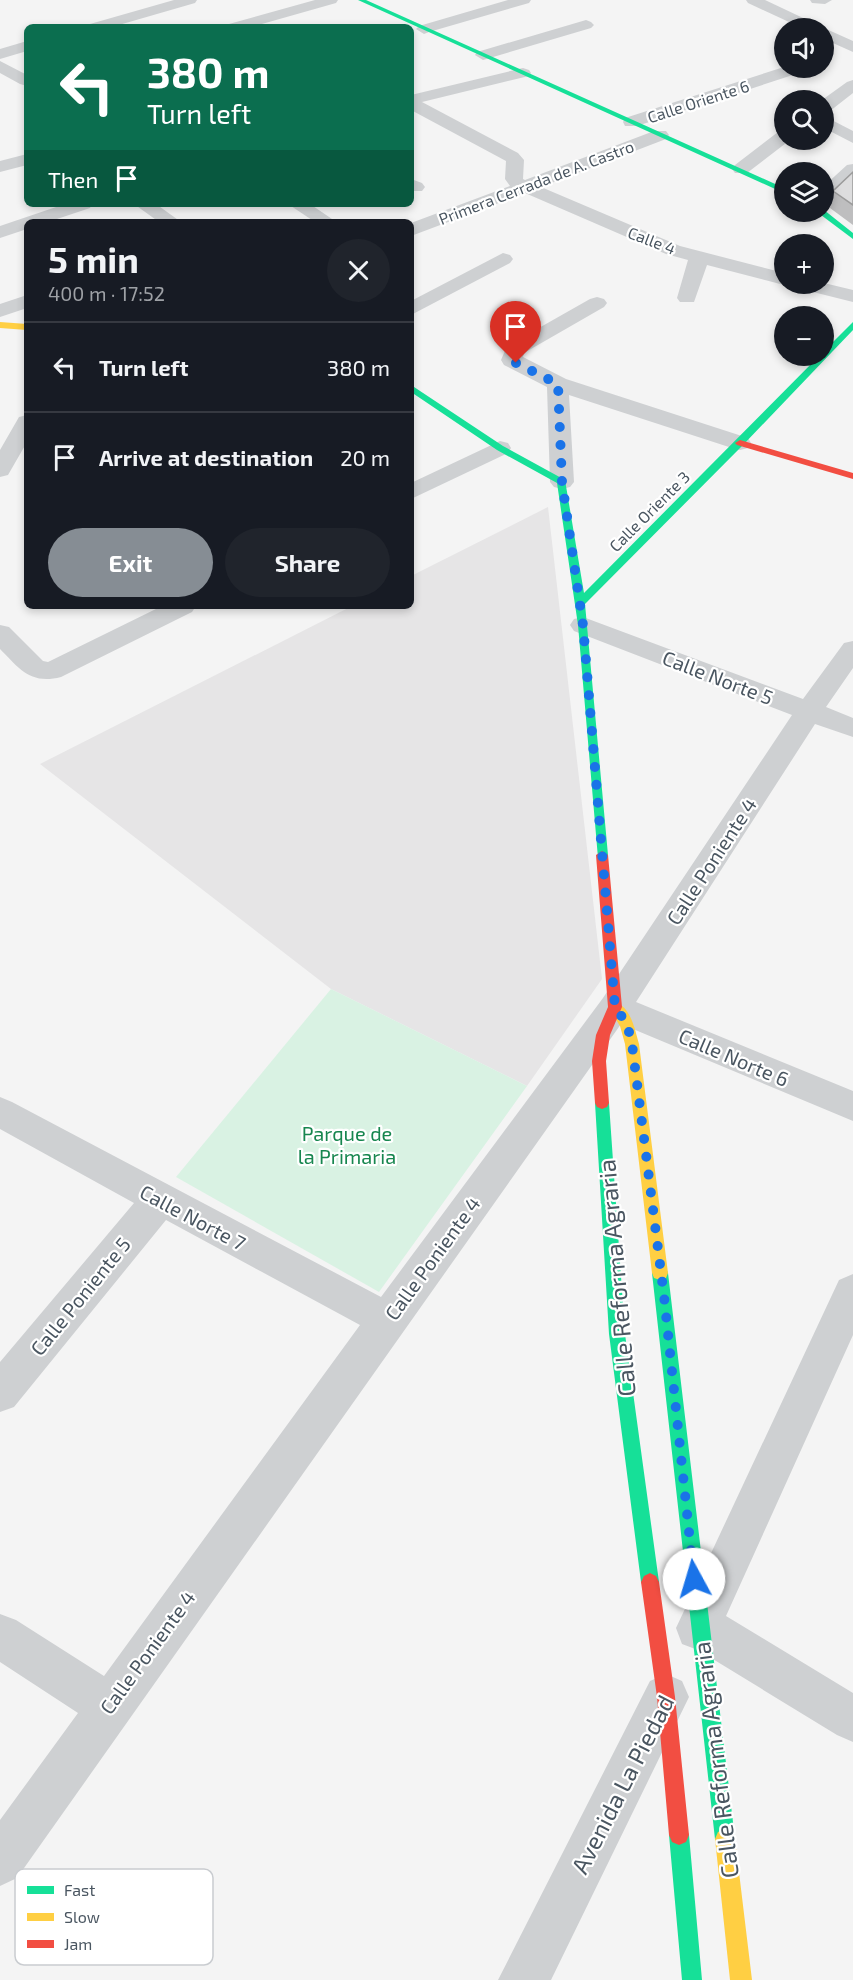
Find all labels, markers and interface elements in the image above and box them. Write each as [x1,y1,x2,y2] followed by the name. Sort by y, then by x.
[774,18,834,366] map controls
[774,18,834,78] button: sound
[147,46,270,96] text: 380 m
[48,48,126,126] icon: left
[645,76,751,126] street label: Calle Oriente 6
[774,90,834,150] button: search
[147,97,251,129] text: Turn left
[436,136,636,228] street label: Primera Cerrada de A. Castro
[110,162,143,195] icon: arrive
[774,162,834,222] button: layers
[48,166,98,192] text: Then
[626,222,679,258] street label: Calle 4
[774,234,834,294] button: +
[48,237,139,280] text: 5 min
[327,239,390,302] button: close
[48,281,165,305] text: 400 m · 17:52
[490,301,541,363] pin
[774,306,834,366] button: −
[499,310,532,343] icon: arrive
[48,351,81,384] icon: left
[99,354,188,380] text: Turn left
[327,354,390,380] text: 380 m
[48,441,81,474] icon: arrive
[99,444,313,470] text: Arrive at destination
[340,444,390,470] text: 20 m
[605,467,693,555] street label: Calle Oriente 3
[48,528,213,597] button: Exit
[225,528,390,597] button: Share
[659,645,777,709] street label: Calle Norte 5
[661,793,761,929] street label: Calle Poniente 4
[675,1023,793,1091] street label: Calle Norte 6
[298,1121,396,1168] park label: Parque de la Primaria
[591,1158,641,1398] street label: Calle Reforma Agraria
[136,1179,250,1255] street label: Calle Norte 7
[379,1192,485,1324] street label: Calle Poniente 4
[25,1232,135,1360] street label: Calle Poniente 5
[662,1547,726,1611] position arrow
[94,1586,200,1718] street label: Calle Poniente 4
[686,1640,744,1880] street label: Calle Reforma Agraria
[564,1690,680,1878] street label: Avenida La Piedad
[15,1869,213,1965] legend
[64,1880,95,1899] text: Fast
[64,1907,100,1926] text: Slow
[64,1934,92,1953] text: Jam

